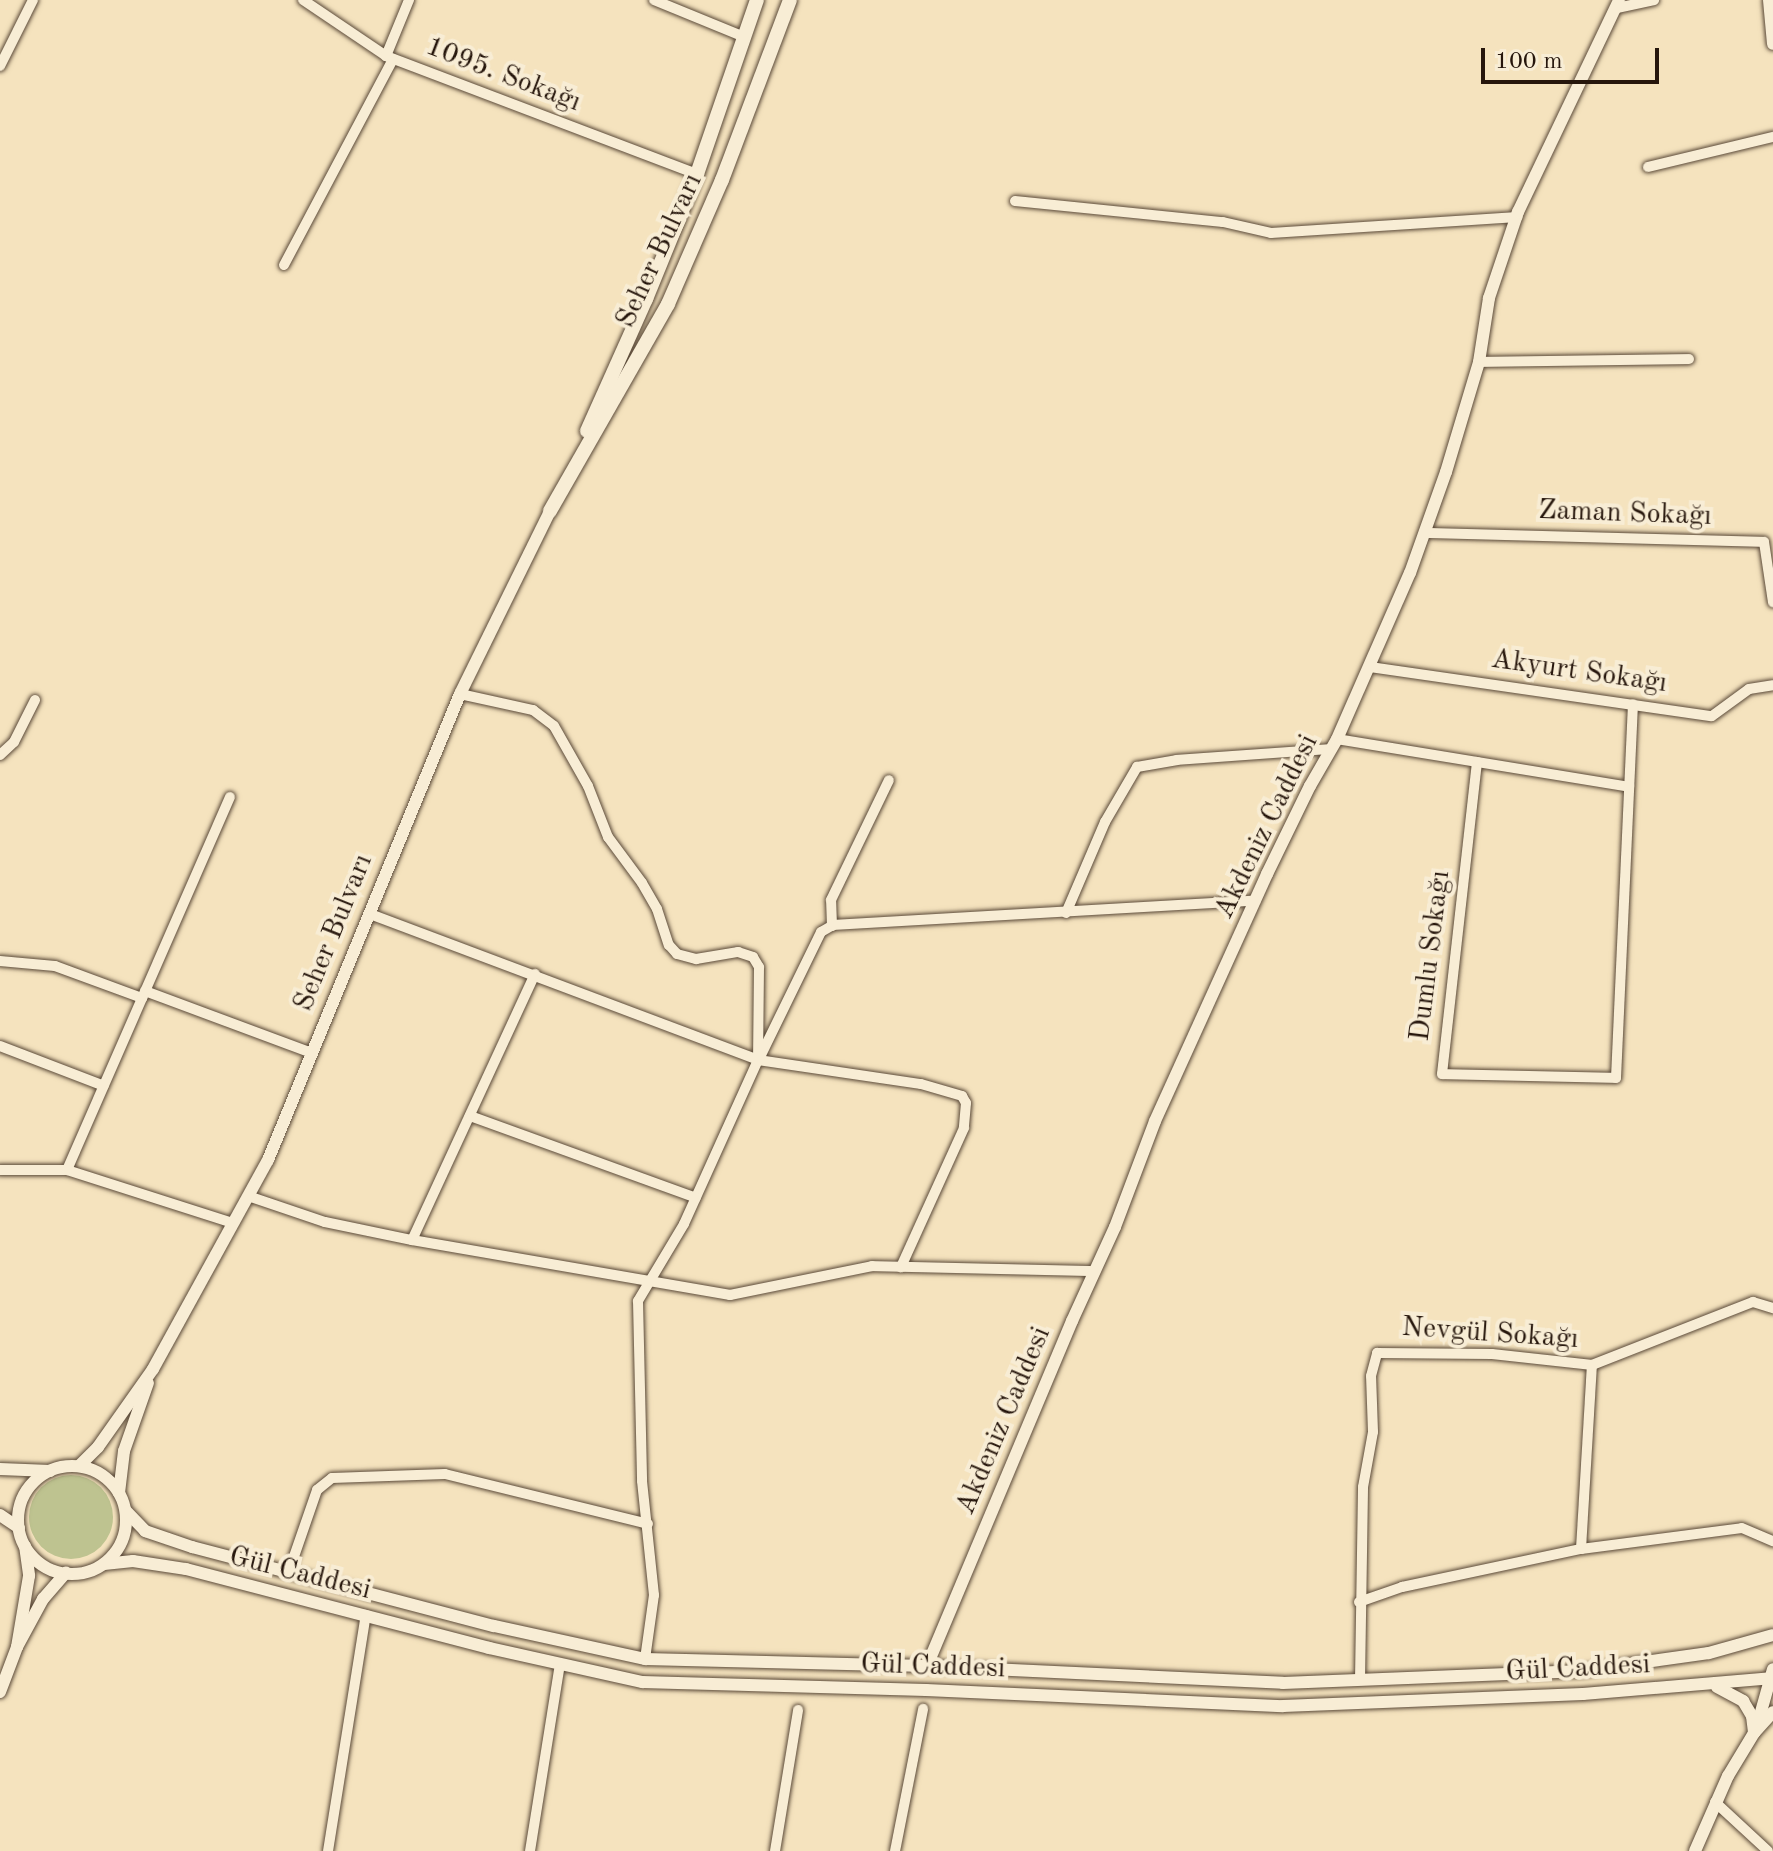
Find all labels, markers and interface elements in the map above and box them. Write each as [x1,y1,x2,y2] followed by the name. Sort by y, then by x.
[421,30,585,120] street label: 1095. Sokağı
[1485,32,1663,82] scale bar
[1495,50,1563,74] text: 100 m
[610,169,710,333] street label: Seher Bulvarı
[1538,494,1712,534] street label: Zaman Sokağı
[1489,643,1669,701] street label: Akyurt Sokağı
[1208,729,1326,925] street label: Akdeniz Caddesi
[287,850,381,1016] street label: Seher Bulvarı
[1404,869,1458,1043] street label: Dumlu Sokağı
[1401,1311,1579,1357] street label: Nevgül Sokağı
[949,1322,1059,1520] street label: Akdeniz Caddesi
[226,1540,374,1608] street label: Gül Caddesi
[860,1648,1006,1686] street label: Gül Caddesi
[1505,1648,1651,1690] street label: Gül Caddesi

